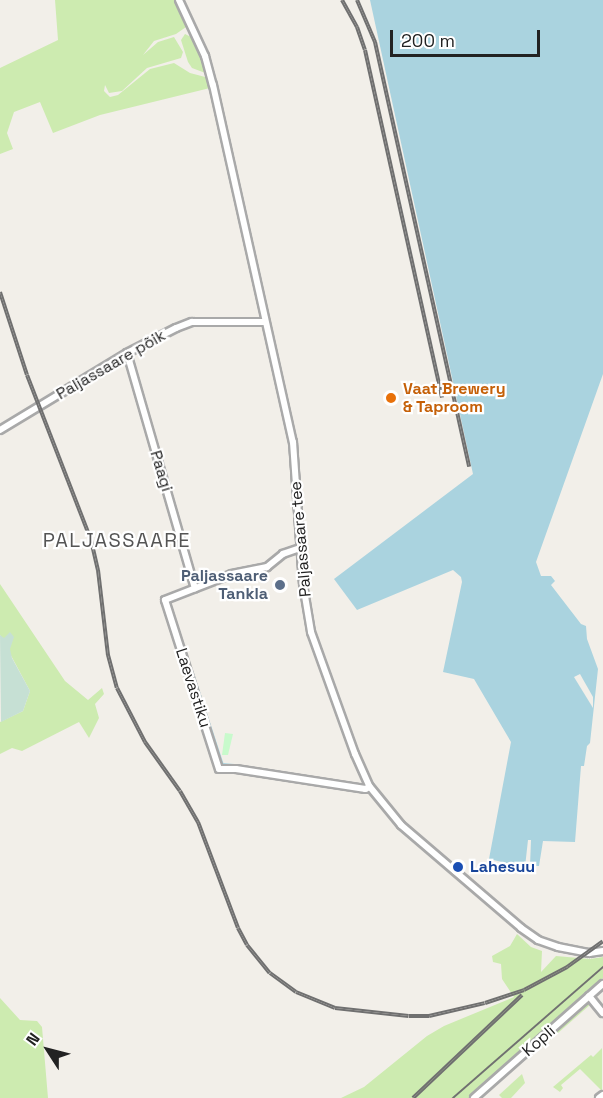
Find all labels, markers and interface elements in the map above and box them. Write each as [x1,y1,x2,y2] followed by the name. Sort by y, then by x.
[393,18,543,56] scale bar
[401,29,455,52] text: 200 m
[53,326,169,404] street label: Paljassaare põik
[403,379,505,417] place label: Vaat Brewery & Taproom
[384,391,398,405] marker: Vaat Brewery & Taproom
[146,448,176,494] street label: Paagi
[286,480,316,598] street label: Paljassaare tee
[43,528,191,552] district label: PALJASSAARE
[181,566,268,604] place label: Paljassaare Tankla
[273,578,287,592] marker: Paljassaare Tankla
[171,646,215,730] street label: Laevastiku
[470,857,535,877] place label: Lahesuu
[451,860,465,874] marker: Lahesuu
[18,1020,78,1080] north arrow
[519,1021,559,1061] street label: Kopli
[21,1029,45,1050] text: N

